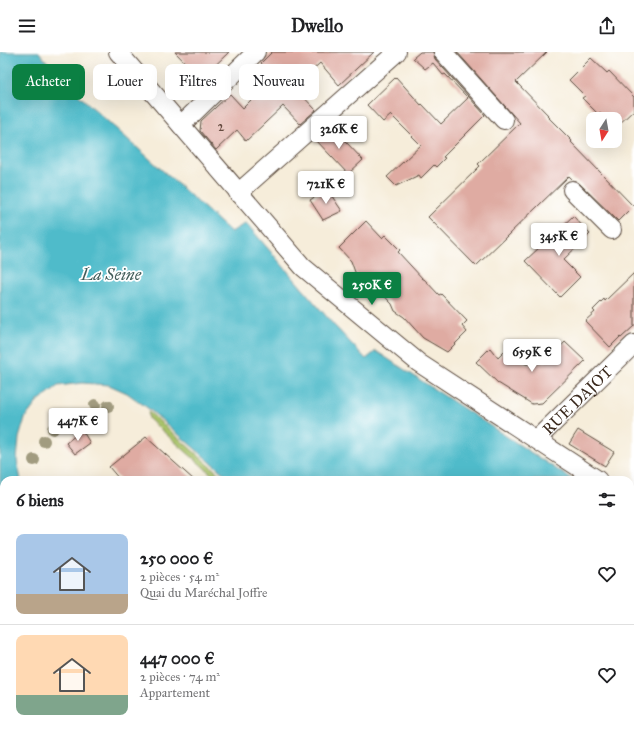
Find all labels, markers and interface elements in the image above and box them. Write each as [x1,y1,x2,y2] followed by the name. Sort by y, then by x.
[16,15,38,37] icon: menu
[291,15,343,37] text: Dwello
[596,15,618,37] icon: share
[12,64,85,100] chip: Acheter
[93,64,157,100] chip: Louer
[165,64,231,100] chip: Filtres
[239,64,319,100] chip: Nouveau
[586,112,622,148] north arrow
[586,112,622,148] map controls
[306,116,372,150] pin: 326K €
[218,118,225,135] house number: 2
[320,121,358,137] text: 326K €
[293,171,359,205] pin: 721K €
[307,176,345,192] text: 721K €
[526,223,592,257] pin: 345K €
[540,228,578,244] text: 345K €
[80,264,142,285] water label: La Seine
[339,272,405,306] pin: 250K €
[352,277,392,293] text: 250K €
[499,339,565,373] pin: 659K €
[512,344,552,360] text: 659K €
[538,361,616,438] street label: RUE DAJOT
[45,408,111,442] pin: 447K €
[58,413,98,429] text: 447K €
[596,489,618,511] icon: filters
[16,490,64,511] text: 6 biens
[140,548,213,569] text: 250 000 €
[48,550,96,598] icon: home
[596,563,618,585] icon: heart
[140,569,219,585] text: 2 pièces · 54 m²
[140,585,267,601] text: Quai du Maréchal Joffre
[140,648,215,669] text: 447 000 €
[48,651,96,699] icon: home
[596,664,618,686] icon: heart
[140,669,220,685] text: 2 pièces · 74 m²
[140,685,210,701] text: Appartement

